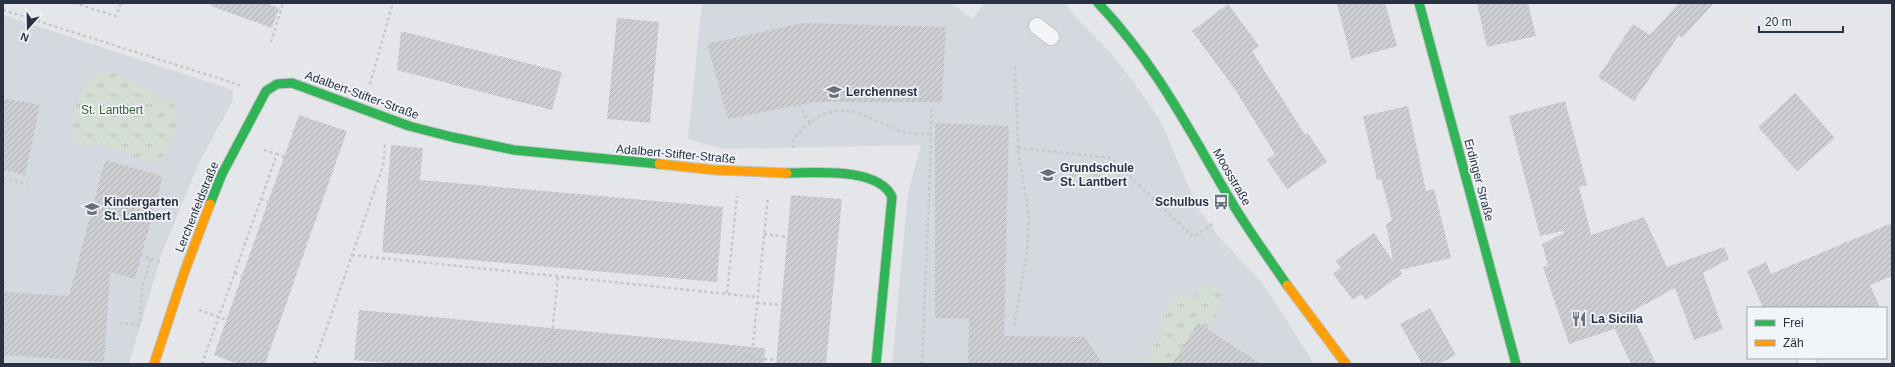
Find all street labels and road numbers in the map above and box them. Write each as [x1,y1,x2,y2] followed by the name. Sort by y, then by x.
[303,68,421,122] street label: Adalbert-Stifter-Straße
[1461,137,1497,223] street label: Erdinger Straße
[616,142,737,166] street label: Adalbert-Stifter-Straße
[1210,146,1254,208] street label: Moosstraße
[172,159,222,254] street label: Lerchenfeldstraße

